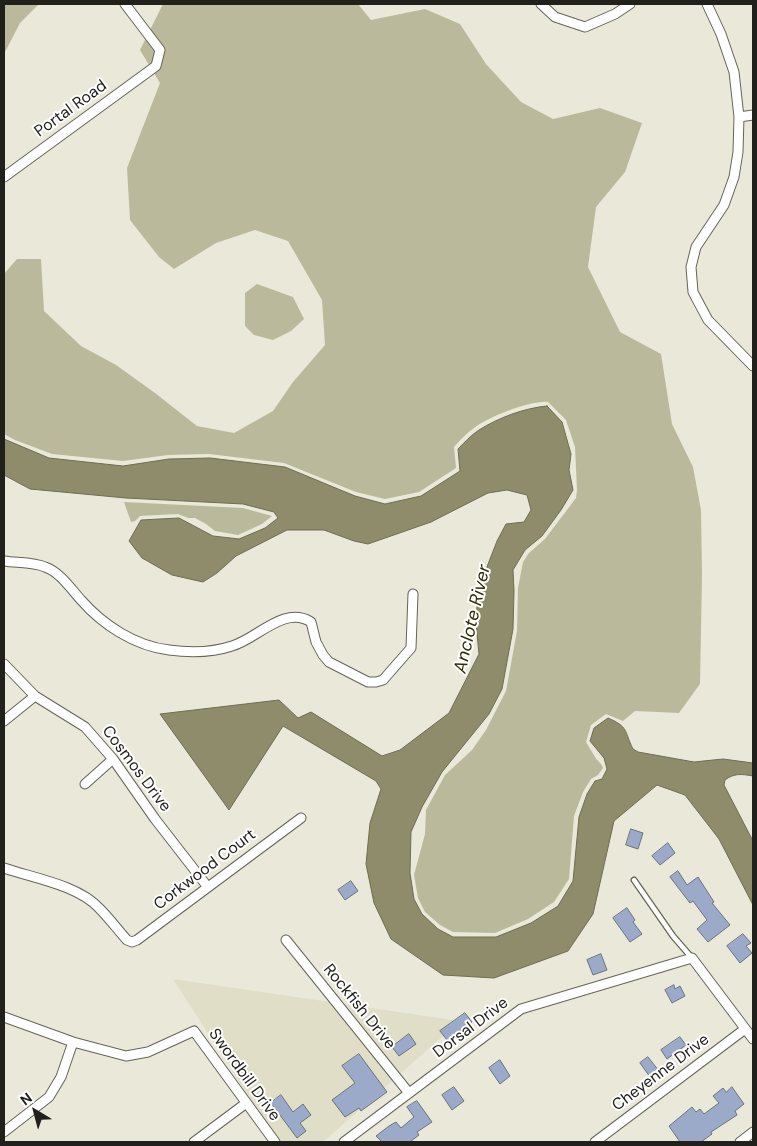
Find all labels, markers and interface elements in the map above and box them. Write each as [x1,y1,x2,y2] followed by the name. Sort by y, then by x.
[31,76,111,142] street label: Portal Road
[450,563,496,675] water label: Anclote River
[97,722,175,816] street label: Cosmos Drive
[150,825,260,915] street label: Corkwood Court
[319,961,399,1053] street label: Rockfish Drive
[430,994,512,1062] street label: Dorsal Drive
[204,1025,284,1125] street label: Swordbill Drive
[609,1030,713,1116] street label: Cheyenne Drive
[10,1086,60,1136] north arrow
[16,1089,35,1109] text: N

